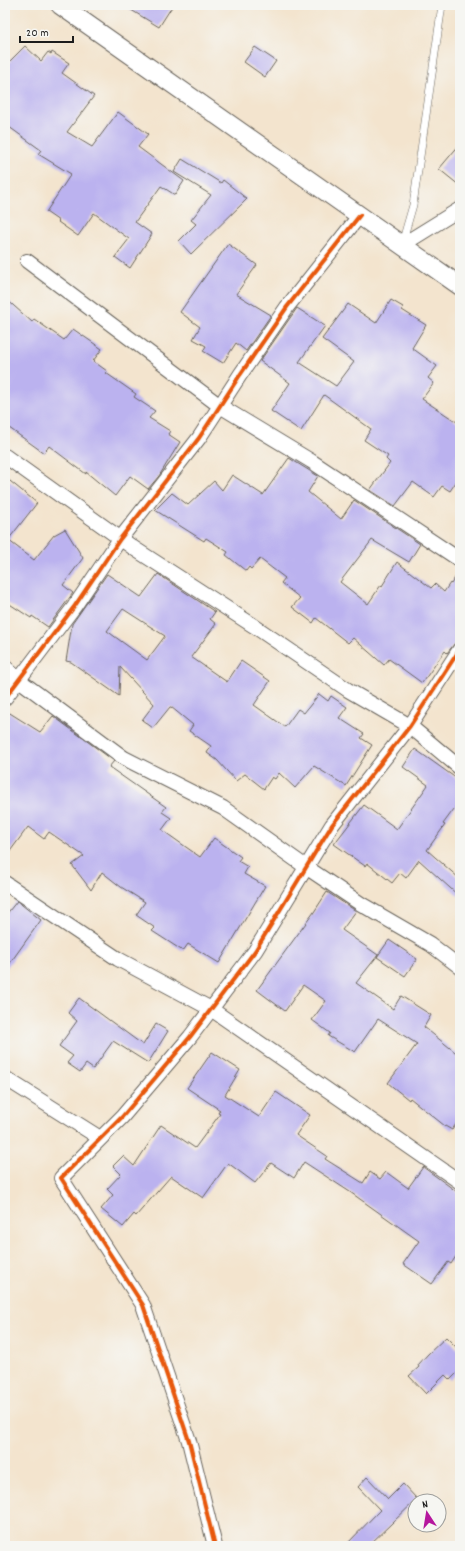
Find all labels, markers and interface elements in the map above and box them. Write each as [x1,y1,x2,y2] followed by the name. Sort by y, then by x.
[20,18,73,44] scale bar
[26,25,49,42] text: 20 m
[407,1493,447,1533] north arrow
[421,1497,430,1514] text: N

